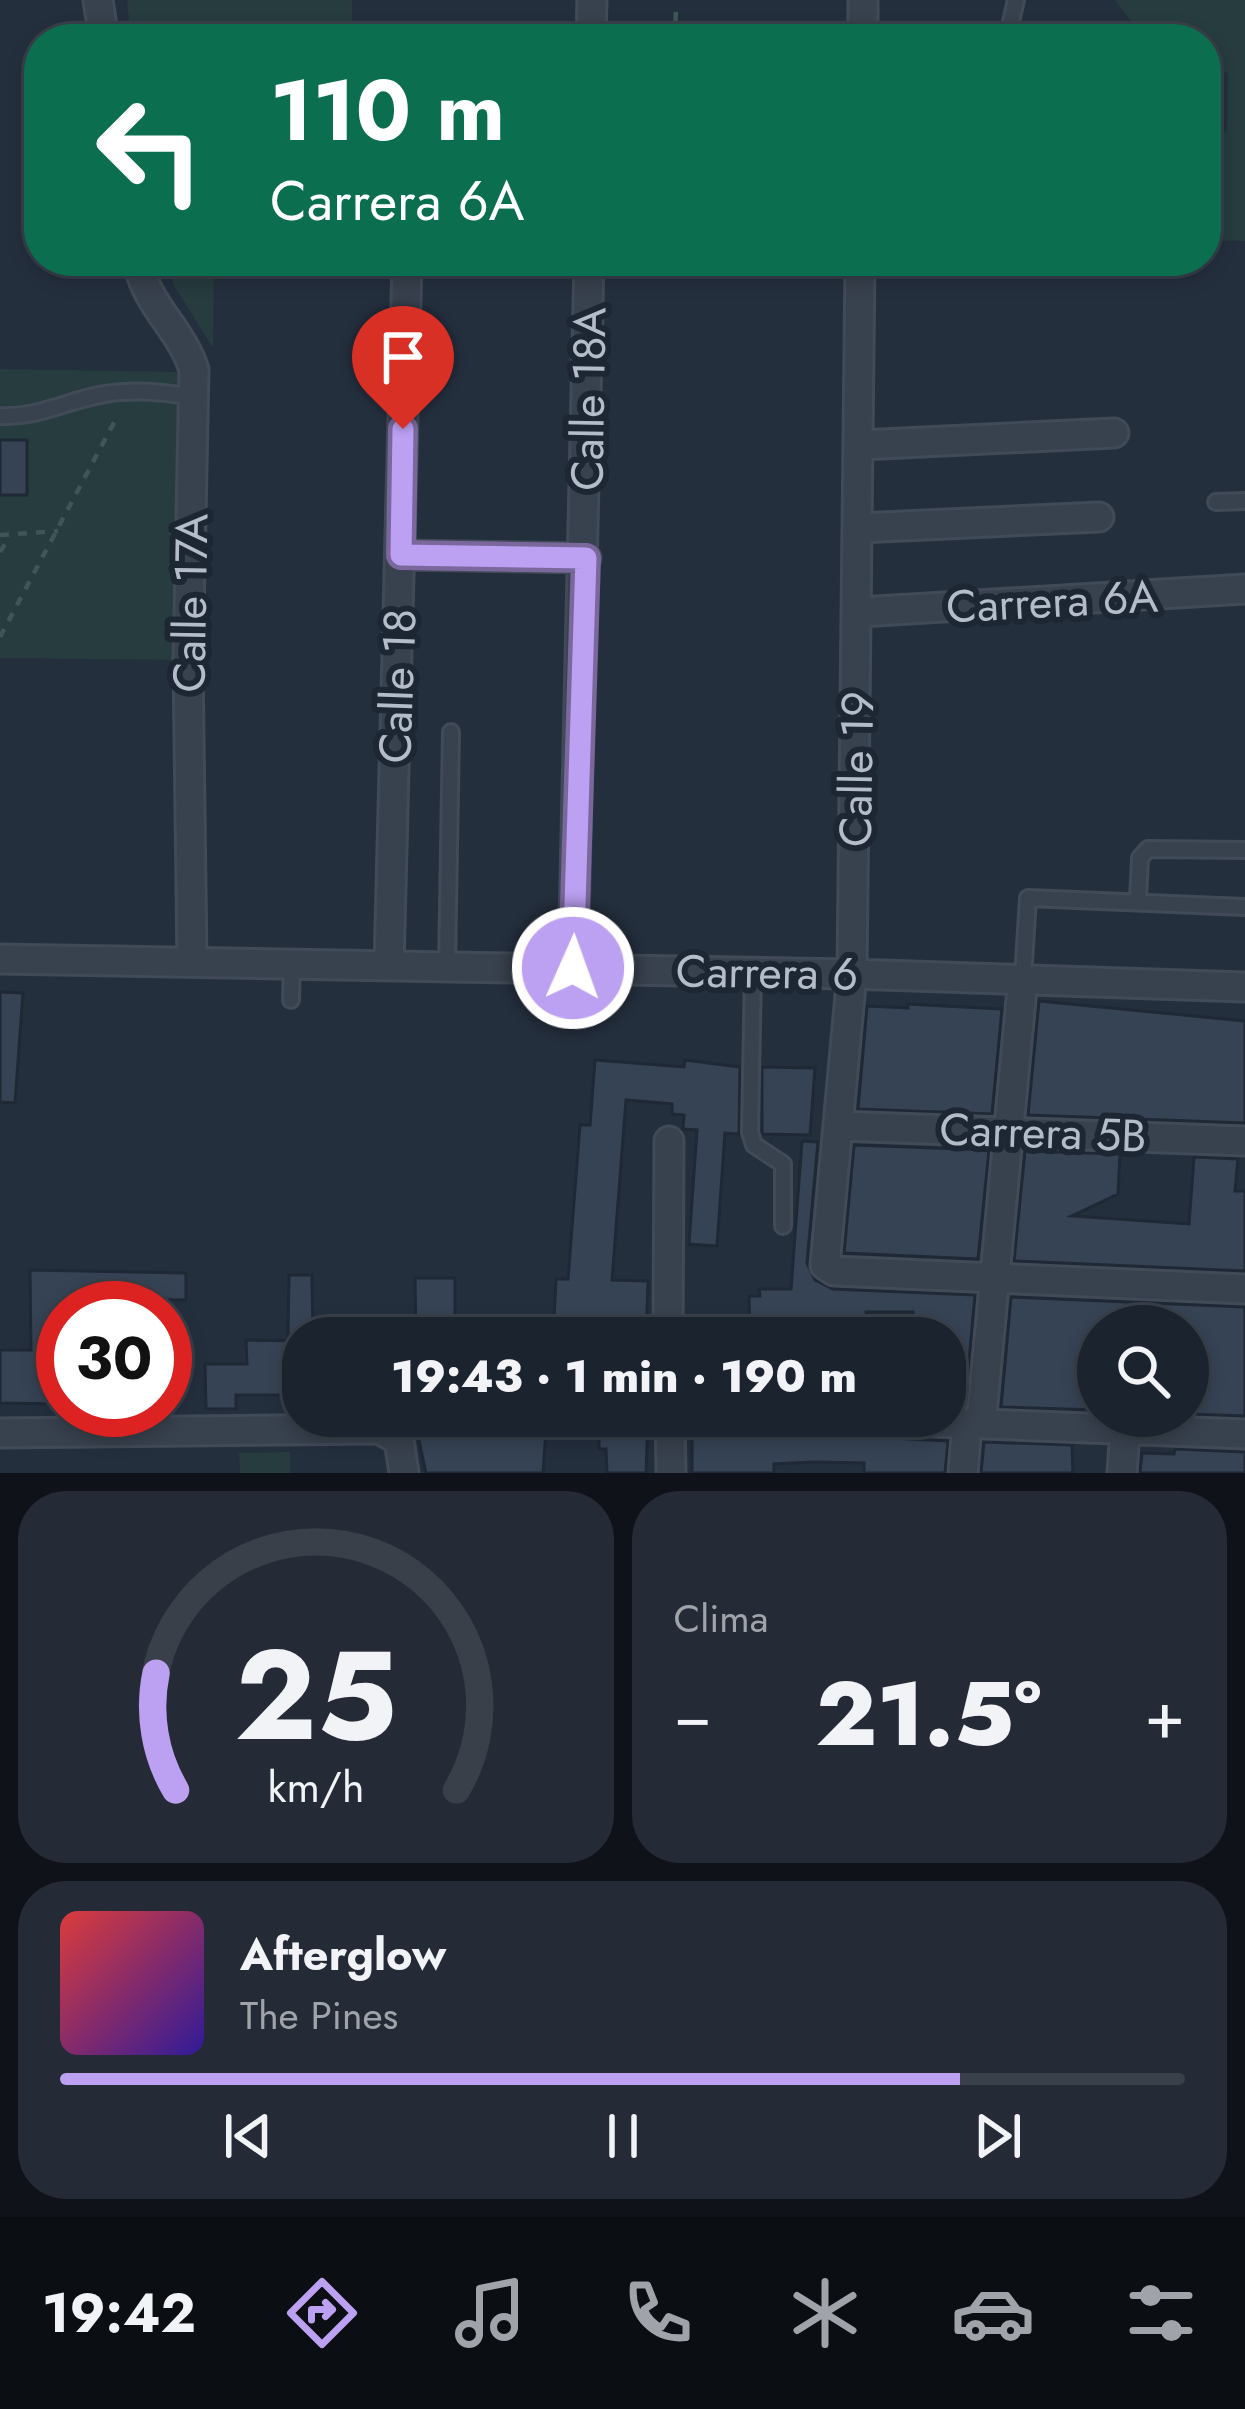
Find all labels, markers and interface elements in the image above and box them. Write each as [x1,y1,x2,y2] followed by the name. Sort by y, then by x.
[270,50,505,172] text: 110 m
[72,72,228,228] icon: left
[270,162,524,240] text: Carrera 6A
[352,306,454,429] pin
[554,306,623,491] street label: Calle 18A
[370,324,436,390] icon: arrive
[156,513,225,693] street label: Calle 17A
[944,563,1160,640] street label: Carrera 6A
[362,608,433,764] street label: Calle 18
[823,690,890,848] street label: Calle 19
[510,905,636,1031] position arrow
[675,938,859,1007] street label: Carrera 6
[938,1096,1148,1169] street label: Carrera 5B
[36,1281,192,1437] speed limit sign: 30
[1077,1305,1209,1437] map controls
[1077,1305,1209,1437] button: search
[391,1344,857,1409] text: 19:43 · 1 min · 190 m
[674,1590,769,1647] text: Clima
[235,1605,397,1786] text: 25
[816,1649,1041,1779] text: 21.5°
[674,1667,712,1763] text: −
[1144,1667,1185,1763] text: +
[267,1756,364,1818] text: km/h
[240,1922,446,1987] text: Afterglow
[240,1987,398,2044] text: The Pines
[215,2103,281,2169] icon: previous
[590,2103,656,2169] icon: pause
[965,2103,1031,2169] icon: next
[280,2271,364,2355] icon: directions
[448,2271,532,2355] icon: music
[616,2271,700,2355] icon: phone
[783,2271,867,2355] icon: climate
[951,2271,1035,2355] icon: car
[1119,2271,1203,2355] icon: filters
[42,2274,196,2352] text: 19:42

